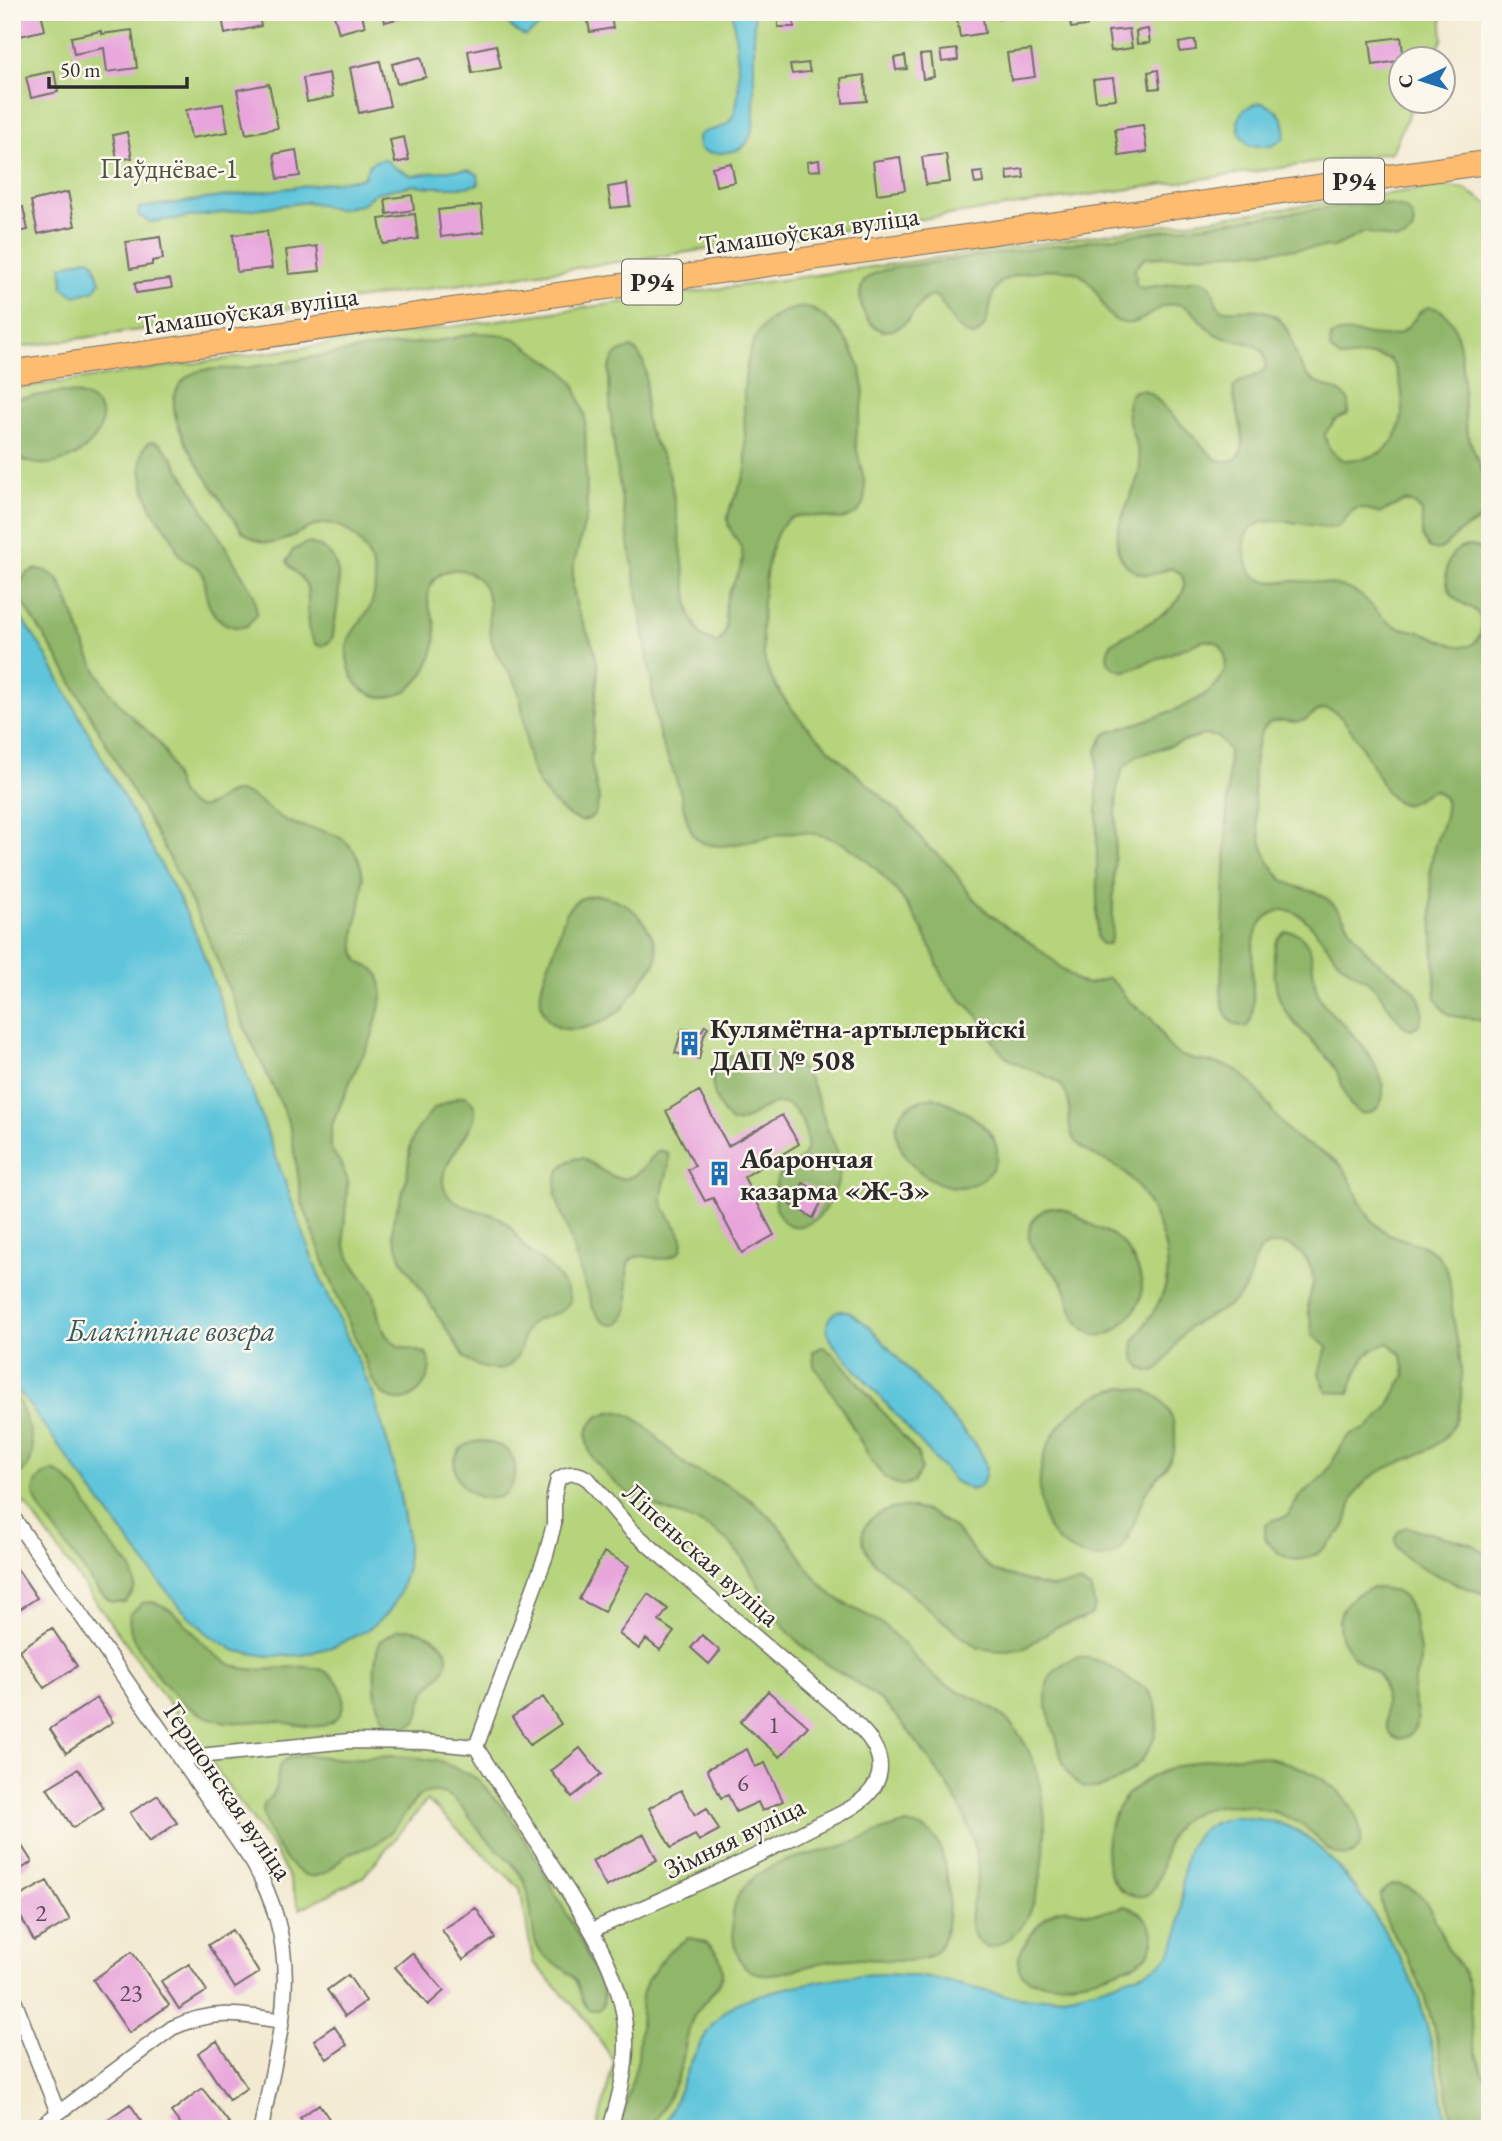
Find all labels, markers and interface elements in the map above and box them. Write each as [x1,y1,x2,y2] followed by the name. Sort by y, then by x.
[49,46,187,90] scale bar
[1386,46,1456,116] north arrow
[60,56,101,83] text: 50 m
[1393,74,1418,89] text: С
[100,150,238,186] park label: Паўднёвае-1
[1324,158,1384,204] road number: Р94
[697,197,922,263] street label: Тамашоўская вуліца
[622,260,682,304] road number: Р94
[136,277,361,343] street label: Тамашоўская вуліца
[710,1010,1026,1078] place label: Кулямётна-артылерыйскі ДАП № 508
[676,1030,704,1058] building icon: Кулямётна-артылерыйскі ДАП № 508
[739,1140,930,1208] place label: Абарончая казарма «Ж-З»
[706,1160,734,1188] building icon: Абарончая казарма «Ж-З»
[65,1311,276,1350] water label: Блакітнае возера
[616,1474,789,1635] street label: Ліпеньская вуліца
[156,1695,302,1888] street label: Гершонская вуліца
[768,1709,780,1740] house number: 1
[737,1767,749,1798] house number: 6
[657,1787,811,1887] street label: Зімняя вуліца
[35,1897,47,1928] house number: 2
[119,1977,143,2008] house number: 23

